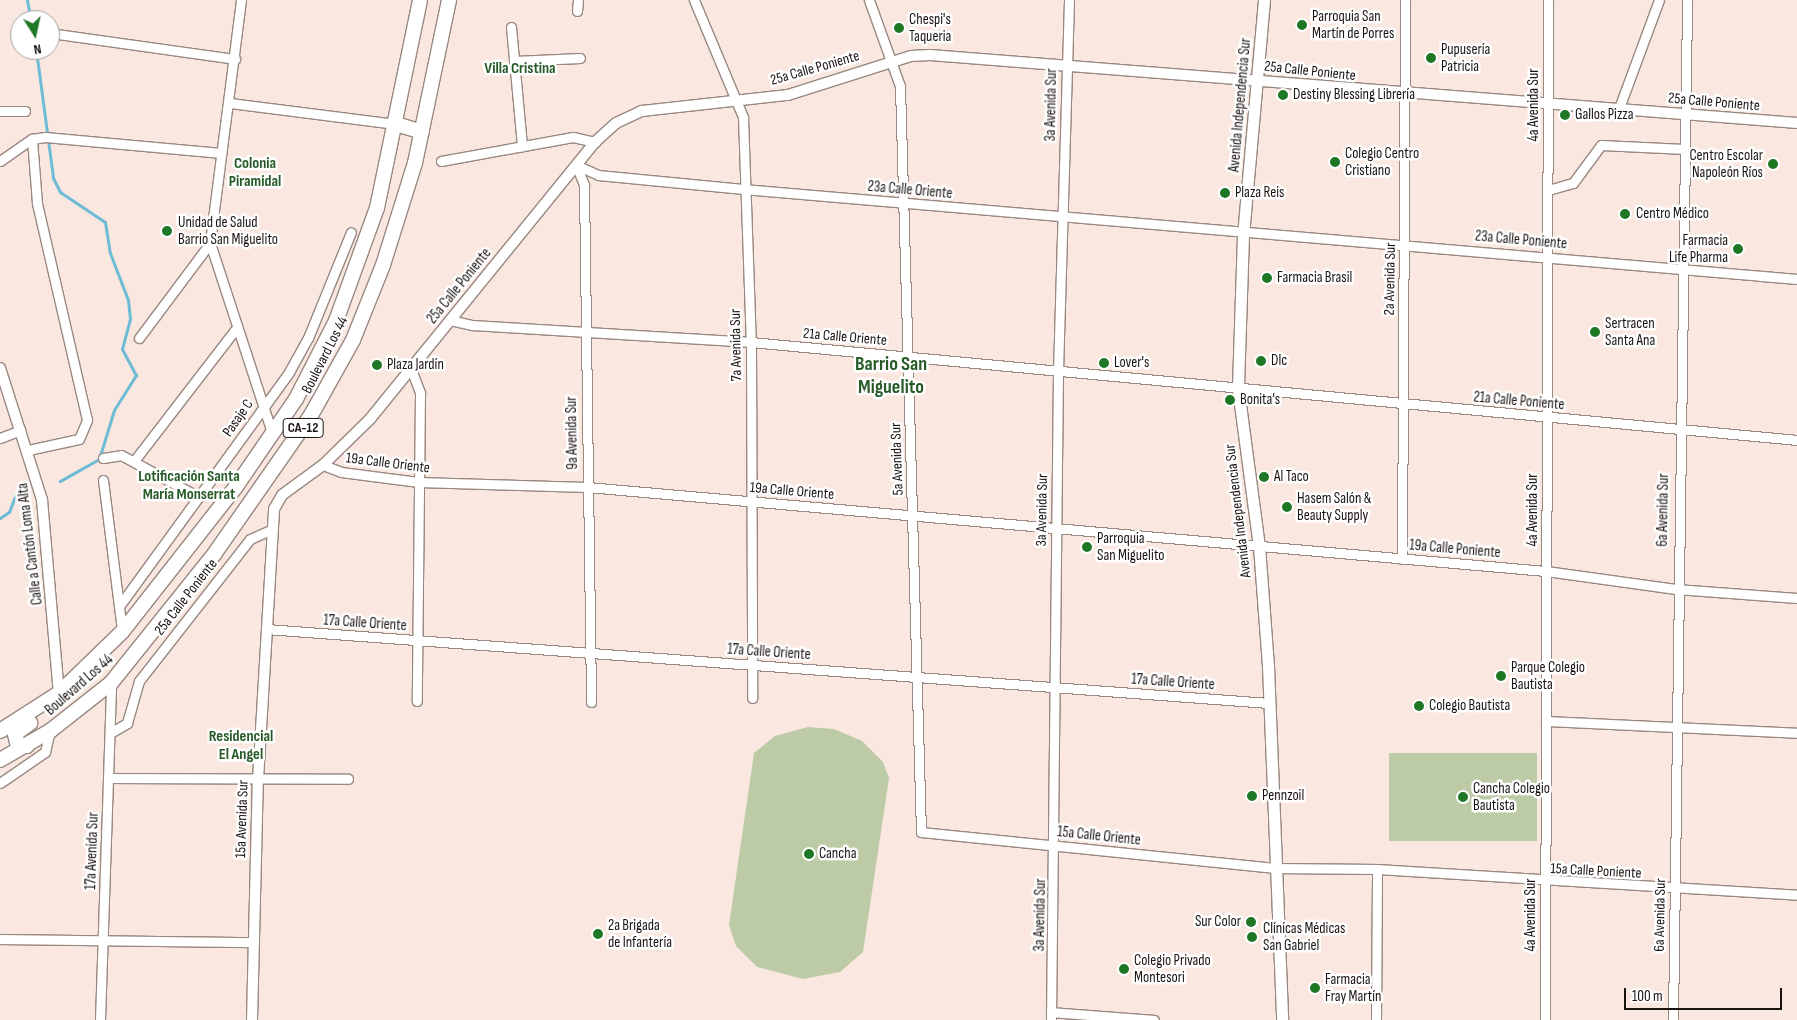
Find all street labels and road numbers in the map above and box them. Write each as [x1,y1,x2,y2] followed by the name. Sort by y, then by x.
[1225,37,1255,173] street label: Avenida Independencia Sur
[768,47,862,89] street label: 25a Calle Poniente
[1263,57,1357,85] street label: 25a Calle Poniente
[1041,68,1061,142] street label: 3a Avenida Sur
[1525,68,1543,142] street label: 4a Avenida Sur
[1667,89,1761,115] street label: 25a Calle Poniente
[867,177,953,203] street label: 23a Calle Oriente
[1474,227,1568,253] street label: 23a Calle Poniente
[1380,242,1400,316] street label: 2a Avenida Sur
[423,245,495,327] street label: 25a Calle Poniente
[726,309,746,381] street label: 7a Avenida Sur
[298,314,352,396] street label: Boulevard Los 44
[802,324,888,350] street label: 21a Calle Oriente
[1473,388,1565,414] street label: 21a Calle Poniente
[219,396,257,440] street label: Pasaje C
[562,396,582,470] street label: 9a Avenida Sur
[282,416,324,439] road number: CA-12
[887,422,907,496] street label: 5a Avenida Sur
[1221,443,1255,579] street label: Avenida Independencia Sur
[345,449,431,477] street label: 19a Calle Oriente
[1032,473,1052,547] street label: 3a Avenida Sur
[1524,473,1542,547] street label: 4a Avenida Sur
[1653,473,1673,547] street label: 6a Avenida Sur
[749,478,835,504] street label: 19a Calle Oriente
[14,482,46,606] street label: Calle a Cantón Loma Alta
[1409,536,1501,562] street label: 19a Calle Poniente
[151,555,221,639] street label: 25a Calle Poniente
[323,611,407,635] street label: 17a Calle Oriente
[727,640,811,664] street label: 17a Calle Oriente
[41,651,117,719] street label: Boulevard Los 44
[1131,670,1215,694] street label: 17a Calle Oriente
[232,780,252,858] street label: 15a Avenida Sur
[82,812,102,890] street label: 17a Avenida Sur
[1056,823,1142,849] street label: 15a Calle Oriente
[1550,860,1642,882] street label: 15a Calle Poniente
[1030,878,1050,952] street label: 3a Avenida Sur
[1522,878,1540,952] street label: 4a Avenida Sur
[1650,878,1670,952] street label: 6a Avenida Sur

